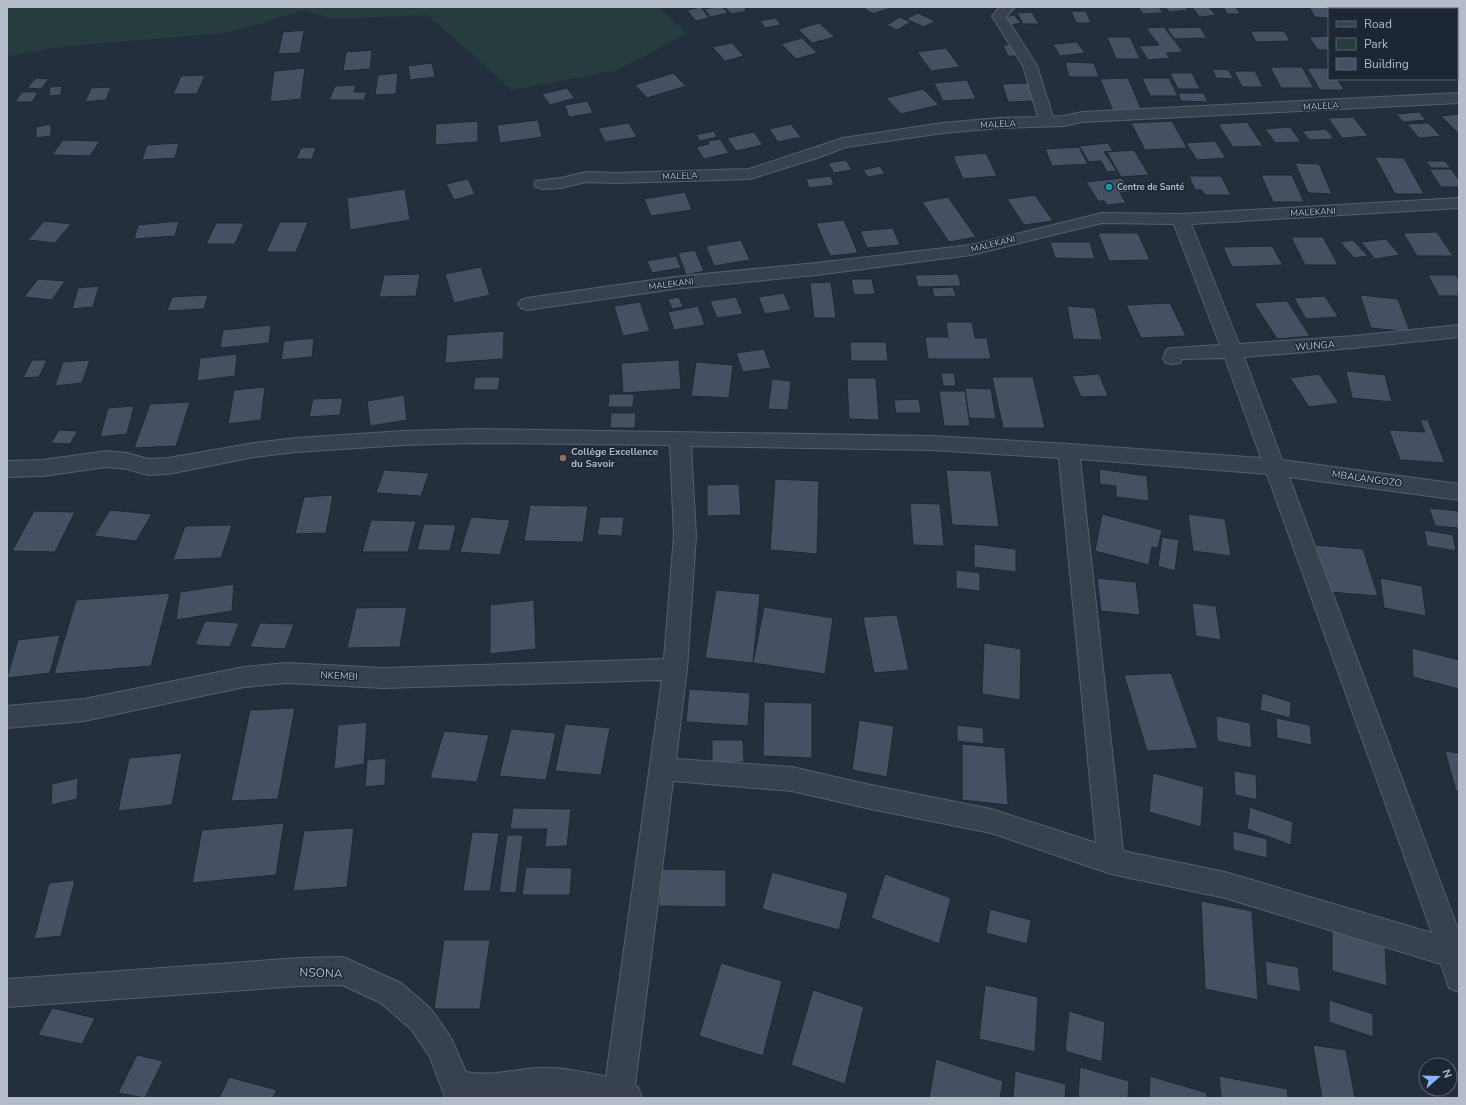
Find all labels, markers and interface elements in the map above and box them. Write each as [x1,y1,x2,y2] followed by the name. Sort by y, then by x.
[1328,8,1458,80] legend
[1364,16,1392,32] text: Road
[1364,36,1389,52] text: Park
[1364,56,1409,72] text: Building
[1303,99,1340,113] street label: MALELA
[980,117,1017,131] street label: MALELA
[662,169,698,183] street label: MALELA
[1117,181,1184,193] place label: Centre de Santé
[1104,182,1114,192] marker: Centre de Santé
[1290,205,1336,219] street label: MALEKANI
[970,233,1016,255] street label: MALEKANI
[648,275,694,293] street label: MALEKANI
[1294,338,1336,354] street label: WUNGA
[571,445,659,471] place label: Collėge Excellence du Savoir
[558,453,568,463] marker: Collėge Excellence du Savoir
[1331,467,1403,491] street label: MBALANGOZO
[320,668,358,684] street label: NKEMBI
[299,964,343,982] street label: NSONA
[1418,1057,1458,1097] north arrow
[1438,1067,1455,1080] text: N

